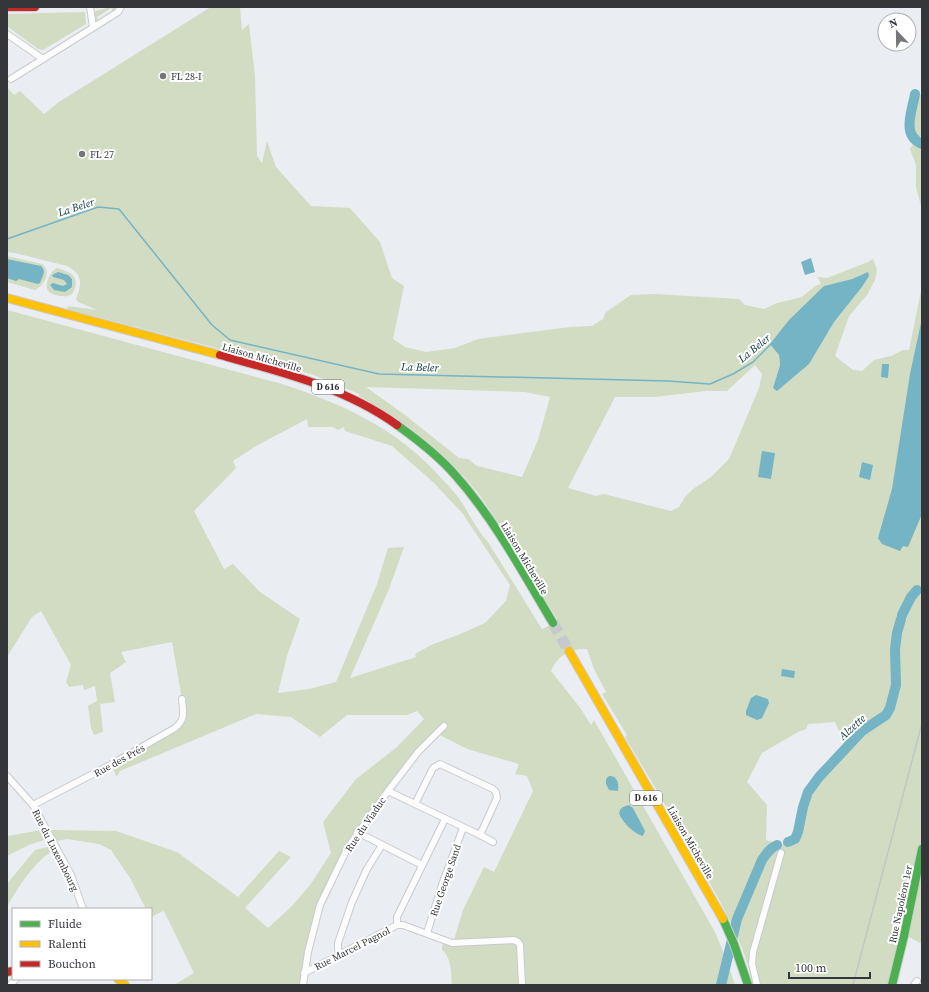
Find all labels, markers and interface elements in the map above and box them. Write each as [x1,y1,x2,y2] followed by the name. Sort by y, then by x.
[877,12,917,52] north arrow
[887,15,900,32] text: N
[171,70,202,83] place label: FL 28-I
[158,71,168,81] marker: FL 28-I
[90,148,114,161] place label: FL 27
[77,149,87,159] marker: FL 27
[55,194,97,221] water label: La Beler
[734,330,774,367] water label: La Beler
[221,340,303,375] street label: Liaison Micheville
[400,359,440,376] water label: La Beler
[312,380,344,394] road number: D 616
[498,520,551,597] street label: Liaison Micheville
[835,711,869,744] water label: Alzette
[91,741,147,780] street label: Rue des Prés
[630,791,662,805] road number: D 616
[342,794,389,854] street label: Rue du Viaduc
[664,803,717,881] street label: Liaison Micheville
[29,807,82,893] street label: Rue du Luxembourg
[427,842,464,918] street label: Rue George Sand
[886,863,915,944] street label: Rue Napoléon 1er
[12,908,152,980] legend
[48,916,82,932] text: Fluide
[312,924,392,973] street label: Rue Marcel Pagnol
[48,936,87,952] text: Ralenti
[789,954,870,980] scale bar
[48,956,96,972] text: Bouchon
[795,960,827,976] text: 100 m

